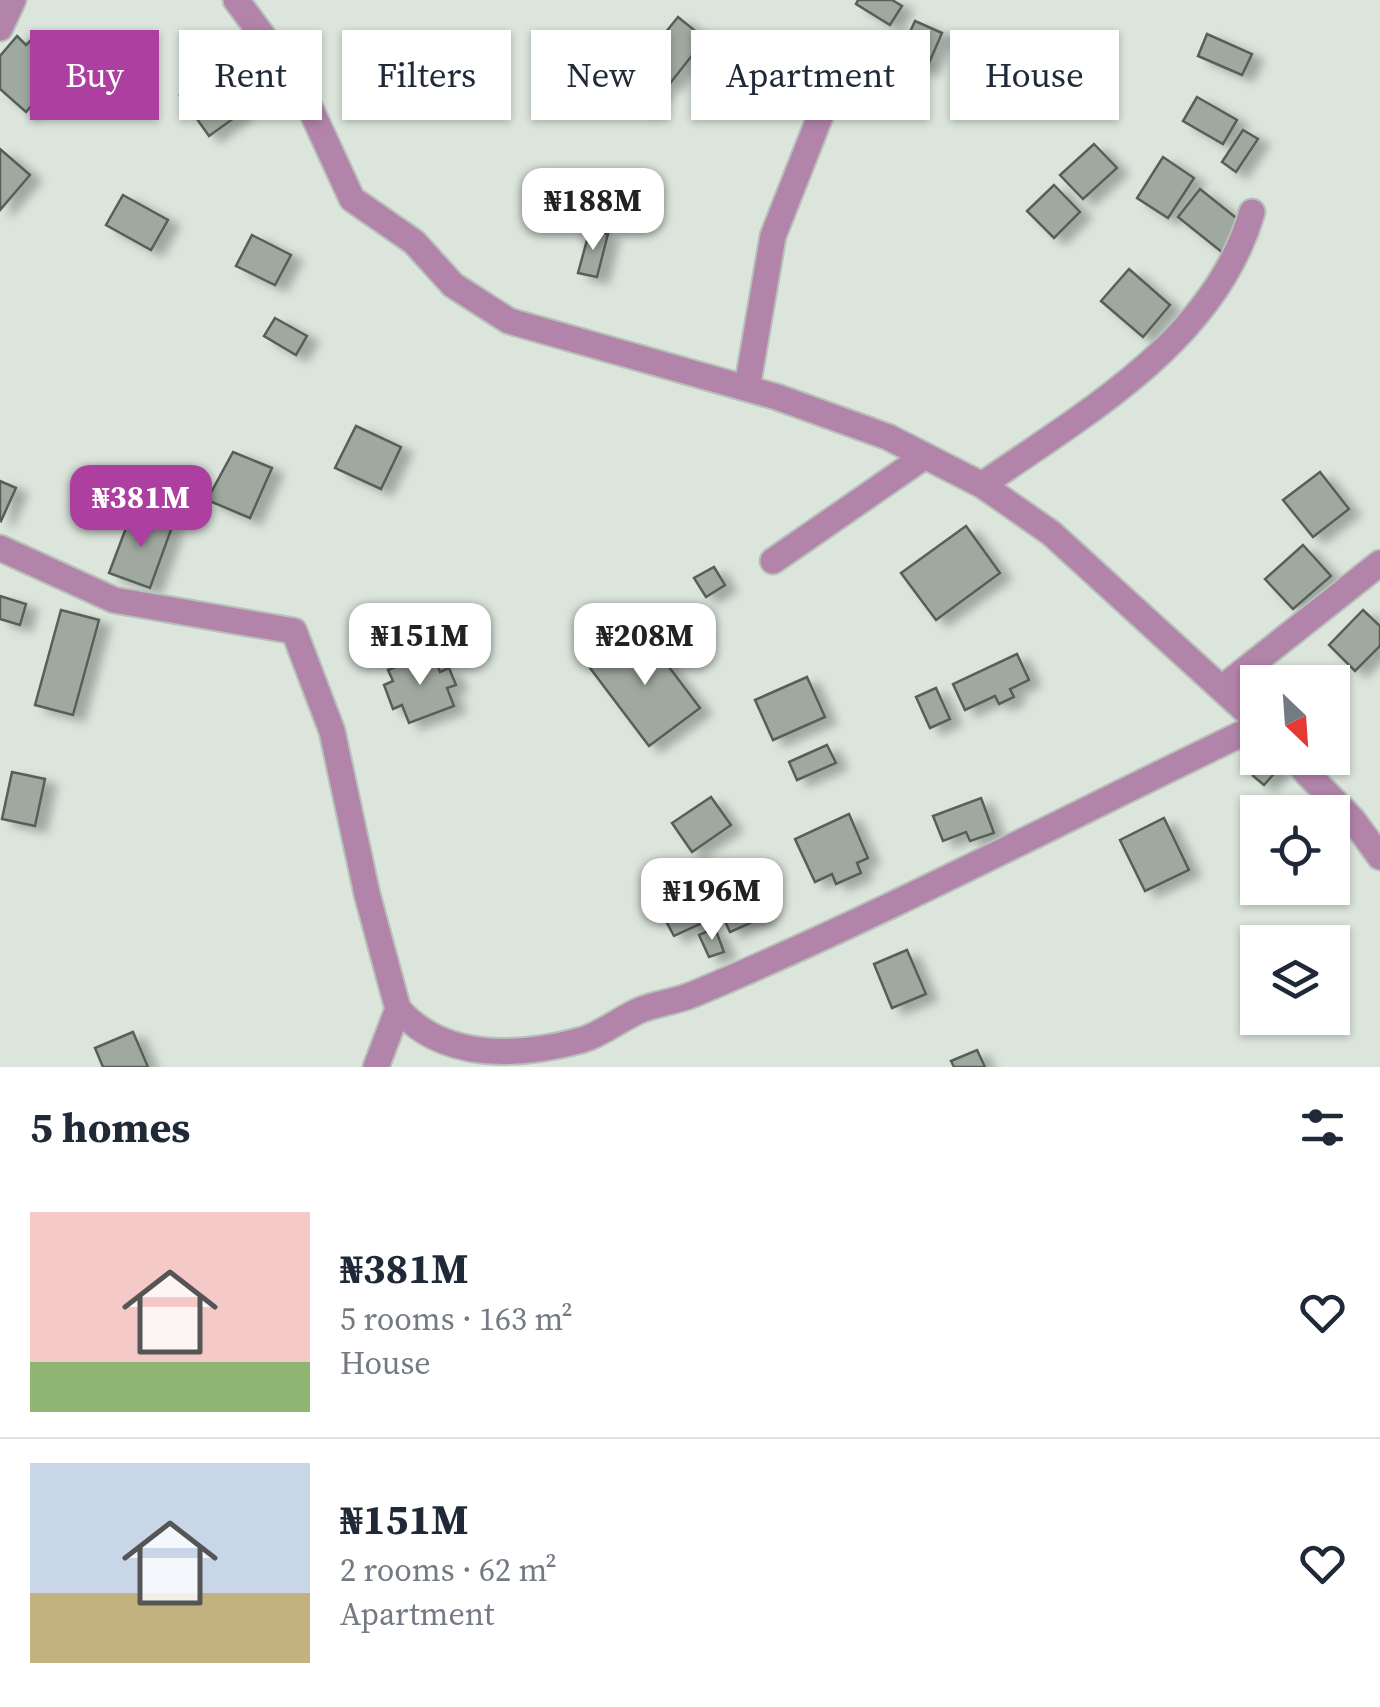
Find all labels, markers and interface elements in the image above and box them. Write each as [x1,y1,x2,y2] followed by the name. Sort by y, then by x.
[30,30,159,120] chip: Buy
[179,30,322,120] chip: Rent
[342,30,511,120] chip: Filters
[531,30,671,120] chip: New
[691,30,930,120] chip: Apartment
[950,30,1119,120] chip: House
[523,168,663,253] pin: ₦188M
[544,178,642,222] text: ₦188M
[71,465,211,550] pin: ₦381M
[92,475,190,519] text: ₦381M
[350,603,490,688] pin: ₦151M
[575,603,715,688] pin: ₦208M
[371,613,469,657] text: ₦151M
[596,613,694,657] text: ₦208M
[1240,665,1350,775] north arrow
[1240,665,1350,1035] map controls
[1240,795,1350,905] button: locate
[642,858,782,943] pin: ₦196M
[663,868,761,912] text: ₦196M
[1240,925,1350,1035] button: layers
[30,1098,190,1156] text: 5 homes
[1295,1100,1350,1155] icon: filters
[340,1239,469,1297] text: ₦381M
[110,1252,230,1372] icon: home
[1295,1285,1350,1340] icon: heart
[340,1297,573,1341] text: 5 rooms · 163 m²
[340,1341,431,1385] text: House
[340,1490,469,1548] text: ₦151M
[110,1503,230,1623] icon: home
[1295,1536,1350,1591] icon: heart
[340,1548,557,1592] text: 2 rooms · 62 m²
[340,1592,494,1636] text: Apartment

